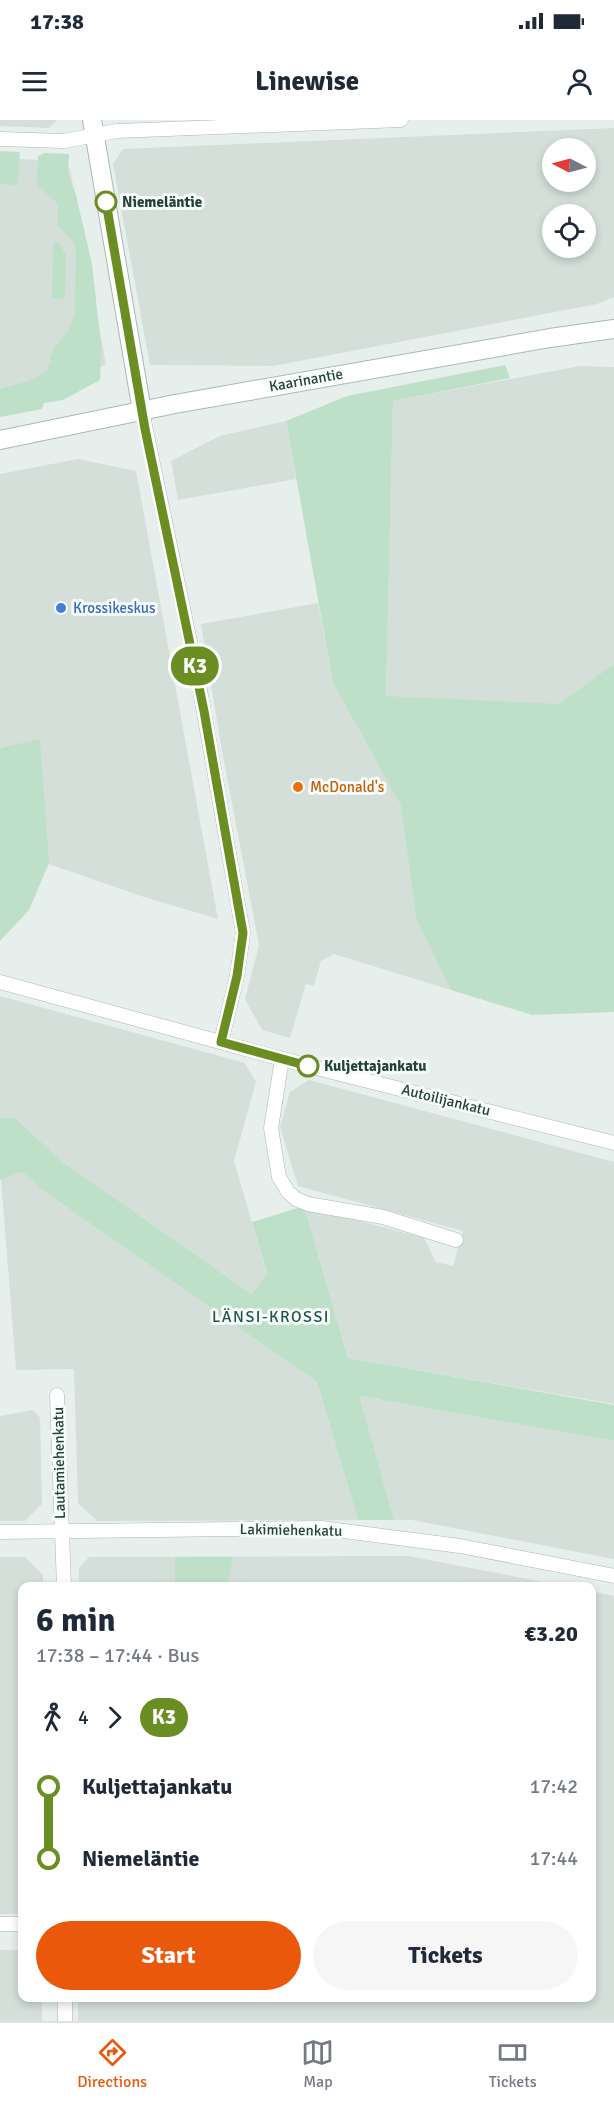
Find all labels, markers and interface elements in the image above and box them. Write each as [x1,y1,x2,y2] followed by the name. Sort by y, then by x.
[30,8,84,35] text: 17:38
[18,65,51,98] icon: menu
[255,65,359,98] text: Linewise
[563,65,596,98] icon: person
[542,138,596,192] north arrow
[542,138,596,258] map controls
[95,191,117,213] marker: Niemeläntie
[122,193,202,211] place label: Niemeläntie
[542,204,596,258] button: locate
[268,365,344,395] street label: Kaarinantie
[73,599,156,617] place label: Krossikeskus
[54,601,68,615] marker: Krossikeskus
[168,646,222,686] line badge: K3
[183,653,207,679] text: K3
[310,778,385,796] place label: McDonald's
[291,780,305,794] marker: McDonald's
[297,1055,319,1077] marker: Kuljettajankatu
[324,1057,427,1075] place label: Kuljettajankatu
[400,1080,492,1120] street label: Autoilijankatu
[212,1307,330,1327] district label: LÄNSI-KROSSI
[49,1407,69,1519] street label: Lautamiehenkatu
[240,1520,342,1540] street label: Lakimiehenkatu
[36,1600,116,1641] text: 6 min
[524,1620,578,1647] text: €3.20
[36,1643,199,1668] text: 17:38 – 17:44 · Bus
[36,1701,69,1734] icon: walk
[98,1701,131,1734] icon: forward
[152,1704,176,1730] text: K3
[78,1705,89,1730] text: 4
[82,1773,232,1800] text: Kuljettajankatu
[529,1774,578,1799] text: 17:42
[82,1845,200,1872] text: Niemeläntie
[529,1846,578,1871] text: 17:44
[36,1921,301,1990] button: Start
[313,1921,578,1990] button: Tickets
[77,2036,147,2092] tab: Directions
[301,2036,334,2092] tab: Map
[489,2036,537,2092] tab: Tickets

